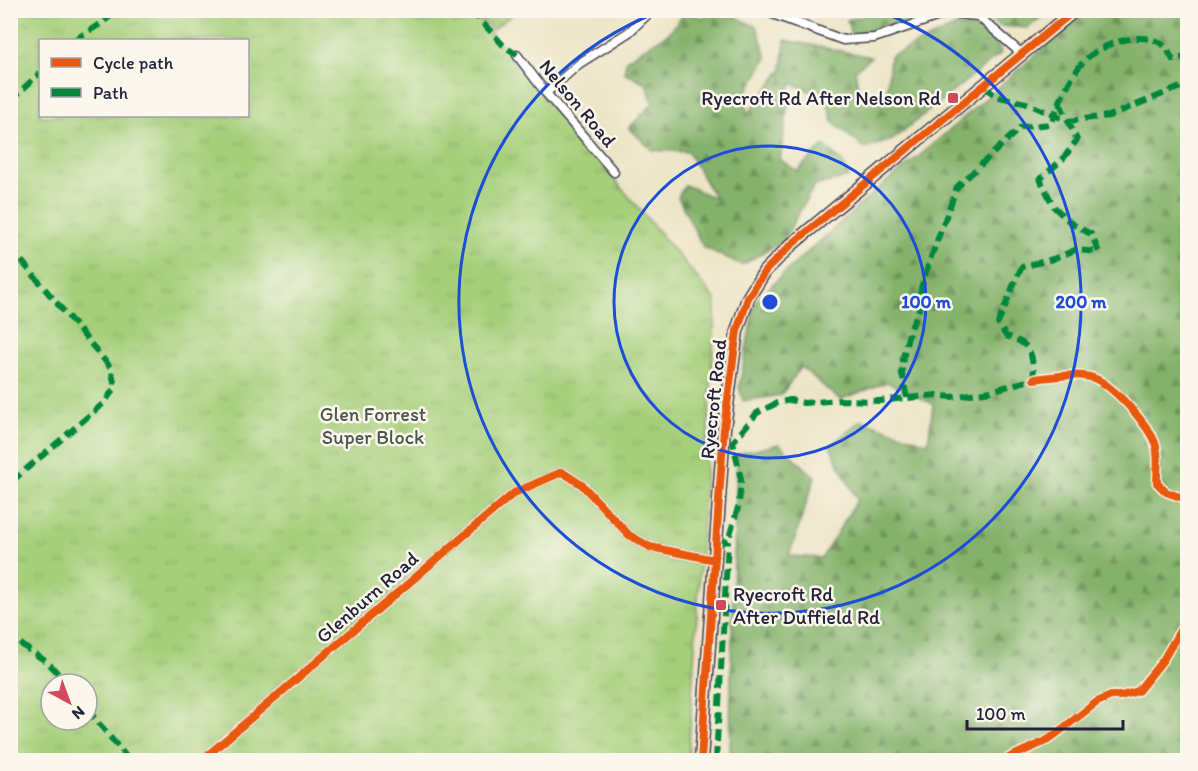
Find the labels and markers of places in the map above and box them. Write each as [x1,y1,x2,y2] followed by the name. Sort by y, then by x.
[701,86,941,110] place label: Ryecroft Rd After Nelson Rd
[946,91,960,105] marker: Ryecroft Rd After Nelson Rd
[760,292,780,312] centre of rings
[733,582,880,629] place label: Ryecroft Rd After Duffield Rd
[714,598,728,612] marker: Ryecroft Rd After Duffield Rd

